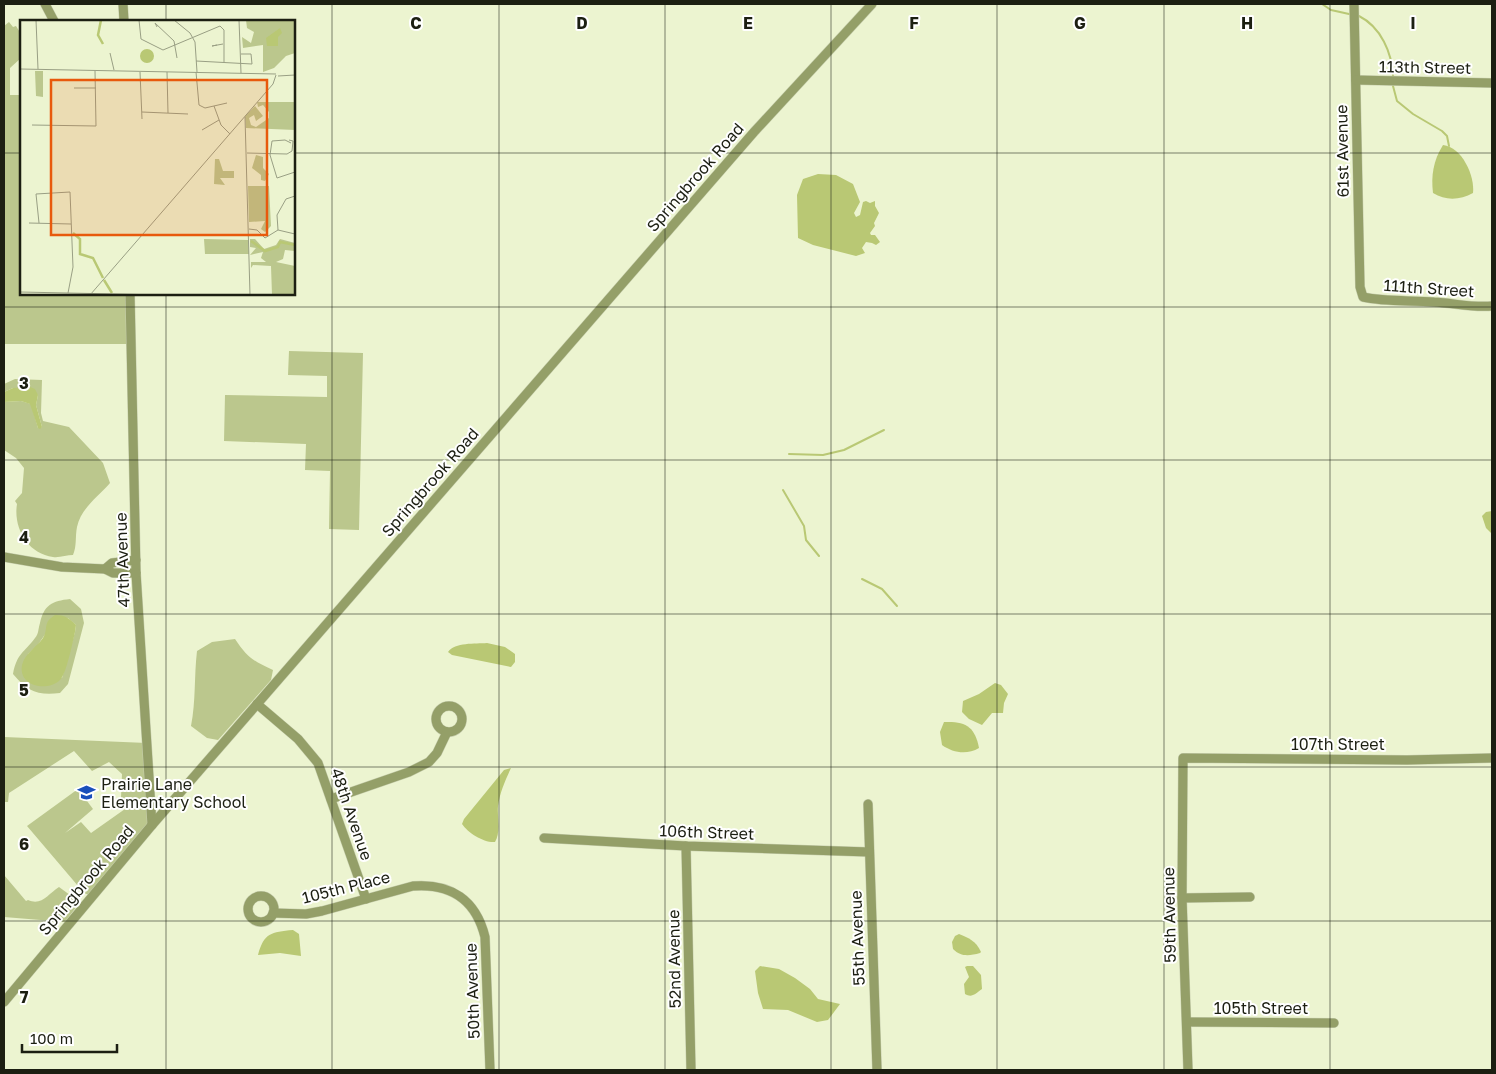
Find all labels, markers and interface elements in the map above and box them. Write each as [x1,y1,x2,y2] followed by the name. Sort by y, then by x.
[410,13,422,33] text: C
[576,13,588,33] text: D
[743,13,753,33] text: E
[909,13,919,33] text: F
[1074,13,1086,33] text: G
[1241,13,1253,33] text: H
[1410,13,1416,33] text: I
[20,20,295,295] inset map
[1379,56,1471,78] street label: 113th Street
[1331,104,1353,198] street label: 61st Avenue
[642,118,748,236] street label: Springbrook Road
[1383,275,1475,301] street label: 111th Street
[19,373,29,393] text: 3
[377,423,483,541] street label: Springbrook Road
[110,512,134,608] street label: 47th Avenue
[19,527,29,547] text: 4
[19,680,29,700] text: 5
[1291,734,1385,754] street label: 107th Street
[327,765,377,863] street label: 48th Avenue
[101,774,246,812] place label: Prairie Lane Elementary School
[77,783,97,803] school or university icon: Prairie Lane Elementary School
[659,820,755,844] street label: 106th Street
[34,821,138,939] street label: Springbrook Road
[19,834,29,854] text: 6
[300,866,392,908] street label: 105th Place
[1158,867,1180,963] street label: 59th Avenue
[845,890,869,986] street label: 55th Avenue
[663,909,685,1009] street label: 52nd Avenue
[460,943,484,1039] street label: 50th Avenue
[20,987,29,1007] text: 7
[1214,998,1308,1018] street label: 105th Street
[22,1022,118,1054] scale bar
[30,1029,73,1047] text: 100 m

